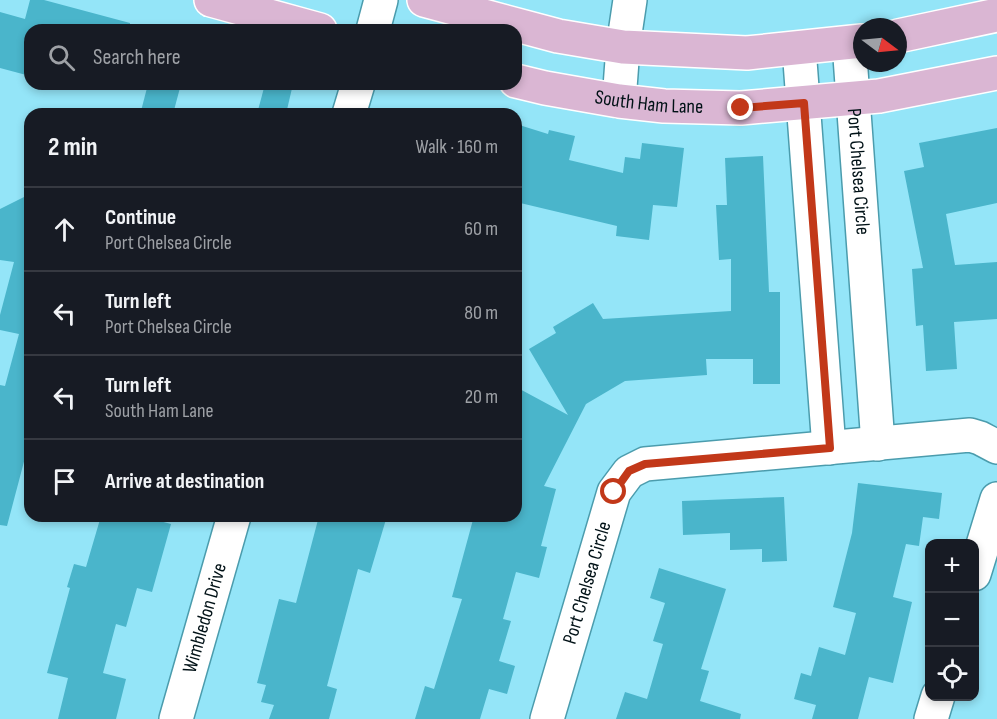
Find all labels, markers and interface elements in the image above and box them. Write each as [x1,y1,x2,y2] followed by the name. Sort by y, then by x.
[853,18,907,72] north arrow
[24,24,522,90] search box
[45,41,78,74] icon: search
[93,44,180,71] text: Search here
[593,85,703,119] street label: South Ham Lane
[727,94,753,120] route end
[842,108,875,236] street label: Port Chelsea Circle
[48,132,98,163] text: 2 min
[415,135,498,159] text: Walk · 160 m
[105,204,176,231] text: Continue
[48,213,81,246] icon: ahead
[464,217,498,241] text: 60 m
[105,231,232,255] text: Port Chelsea Circle
[105,288,171,315] text: Turn left
[48,297,81,330] icon: left
[464,301,498,325] text: 80 m
[105,315,232,339] text: Port Chelsea Circle
[105,372,171,399] text: Turn left
[48,381,81,414] icon: left
[465,385,498,409] text: 20 m
[105,399,214,423] text: South Ham Lane
[48,465,81,498] icon: arrive
[105,468,264,495] text: Arrive at destination
[600,478,626,504] route start
[558,519,617,647] street label: Port Chelsea Circle
[925,539,979,701] map controls
[925,539,979,593] button: +
[178,560,232,676] street label: Wimbledon Drive
[925,593,979,647] button: −
[925,647,979,701] button: locate

